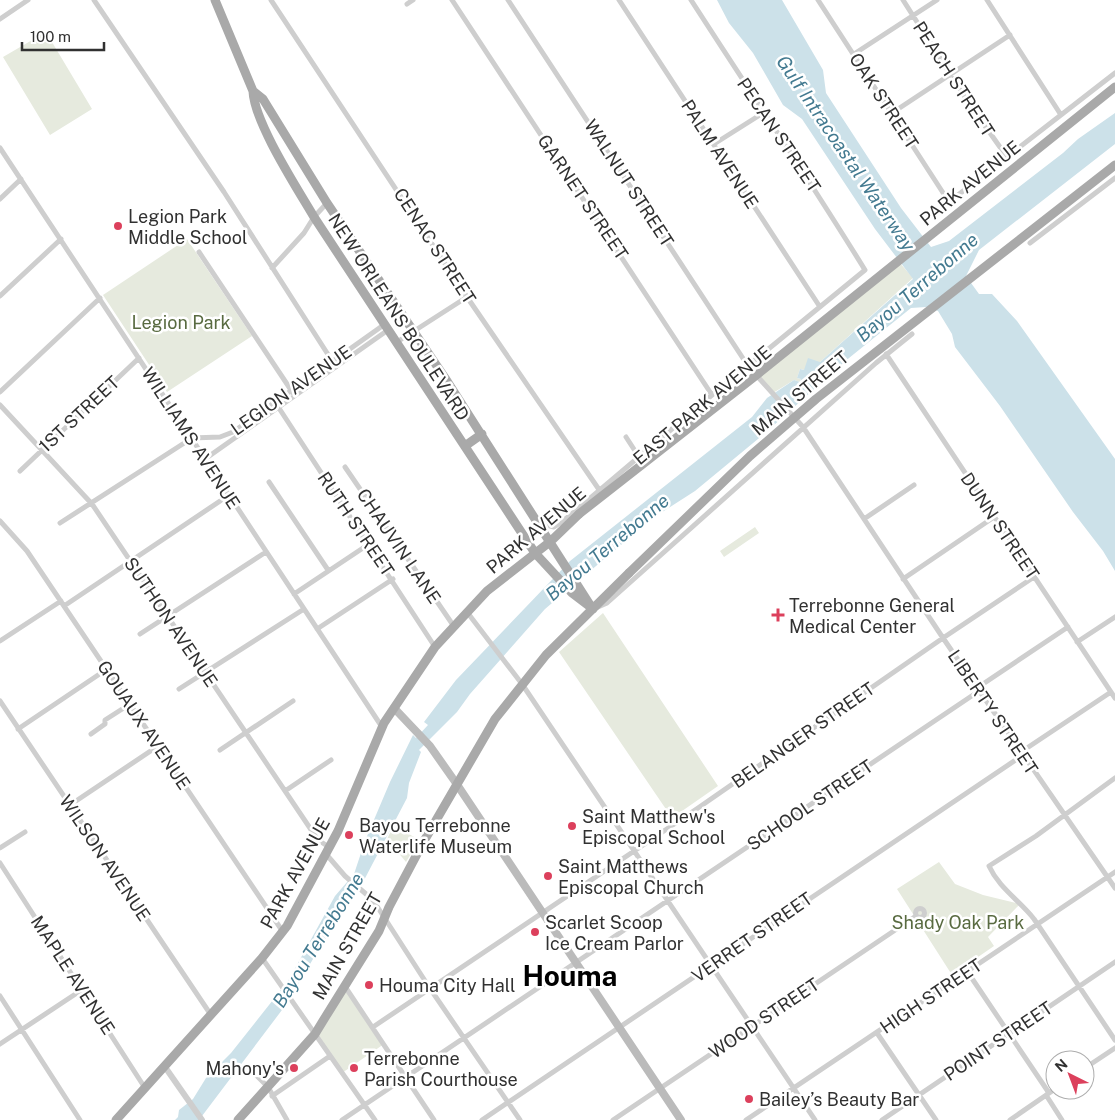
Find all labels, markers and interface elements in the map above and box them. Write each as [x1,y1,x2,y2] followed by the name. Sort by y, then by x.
[909,17,999,141] street label: PEACH STREET
[22,20,105,52] scale bar
[30,28,71,45] text: 100 m
[845,49,923,153] street label: OAK STREET
[772,51,920,255] water label: Gulf Intracoastal Waterway
[733,74,825,196] street label: PECAN STREET
[677,96,763,212] street label: PALM AVENUE
[580,115,678,251] street label: WALNUT STREET
[533,130,633,264] street label: GARNET STREET
[915,136,1025,230] street label: PARK AVENUE
[390,184,481,308] street label: CENAC STREET
[128,206,247,248] place label: Legion Park Middle School
[324,210,474,424] street label: NEW ORLEANS BOULEVARD
[112,220,124,232] marker: Legion Park Middle School
[852,228,982,346] water label: Bayou Terrebonne
[131,312,231,333] park label: Legion Park
[227,341,355,439] street label: LEGION AVENUE
[629,341,775,469] street label: EAST PARK AVENUE
[747,346,853,440] street label: MAIN STREET
[137,363,245,513] street label: WILLIAMS AVENUE
[34,371,124,457] street label: 1ST STREET
[313,468,399,580] street label: RUTH STREET
[956,468,1044,584] street label: DUNN STREET
[482,482,590,578] street label: PARK AVENUE
[353,484,445,608] street label: CHAUVIN LANE
[541,489,673,605] water label: Bayou Terrebonne
[120,553,222,691] street label: SUTHON AVENUE
[789,595,955,637] place label: Terrebonne General Medical Center
[771,608,785,622] marker: Terrebonne General Medical Center
[944,646,1043,778] street label: LIBERTY STREET
[93,657,195,793] street label: GOUAUX AVENUE
[728,678,879,792] street label: BELANGER STREET
[743,755,877,855] street label: SCHOOL STREET
[55,791,155,925] street label: WILSON AVENUE
[582,806,725,848] place label: Saint Matthew's Episcopal School
[256,814,334,932] street label: PARK AVENUE
[359,815,512,857] place label: Bayou Terrebonne Waterlife Museum
[566,820,578,832] marker: Saint Matthew's Episcopal School
[343,829,355,841] marker: Bayou Terrebonne Waterlife Museum
[558,856,704,898] place label: Saint Matthews Episcopal Church
[268,869,368,1011] water label: Bayou Terrebonne
[542,870,554,882] marker: Saint Matthews Episcopal Church
[688,887,817,986] street label: VERRET STREET
[308,889,386,1003] street label: MAIN STREET
[27,912,119,1038] street label: MAPLE AVENUE
[545,912,684,954] place label: Scarlet Scoop Ice Cream Parlor
[892,912,1024,933] park label: Shady Oak Park
[529,926,541,938] marker: Scarlet Scoop Ice Cream Parlor
[876,954,986,1038] street label: HIGH STREET
[523,959,617,992] district label: Houma
[705,973,823,1063] street label: WOOD STREET
[379,975,515,996] place label: Houma City Hall
[363,979,375,991] marker: Houma City Hall
[940,997,1057,1085] street label: POINT STREET
[364,1048,518,1090] place label: Terrebonne Parish Courthouse
[1045,1050,1095,1100] north arrow
[1052,1056,1071,1075] text: N
[205,1058,284,1079] place label: Mahony's
[288,1062,300,1074] marker: Mahony's
[348,1062,360,1074] marker: Terrebonne Parish Courthouse
[759,1089,919,1110] place label: Bailey’s Beauty Bar
[743,1093,755,1105] marker: Bailey’s Beauty Bar

